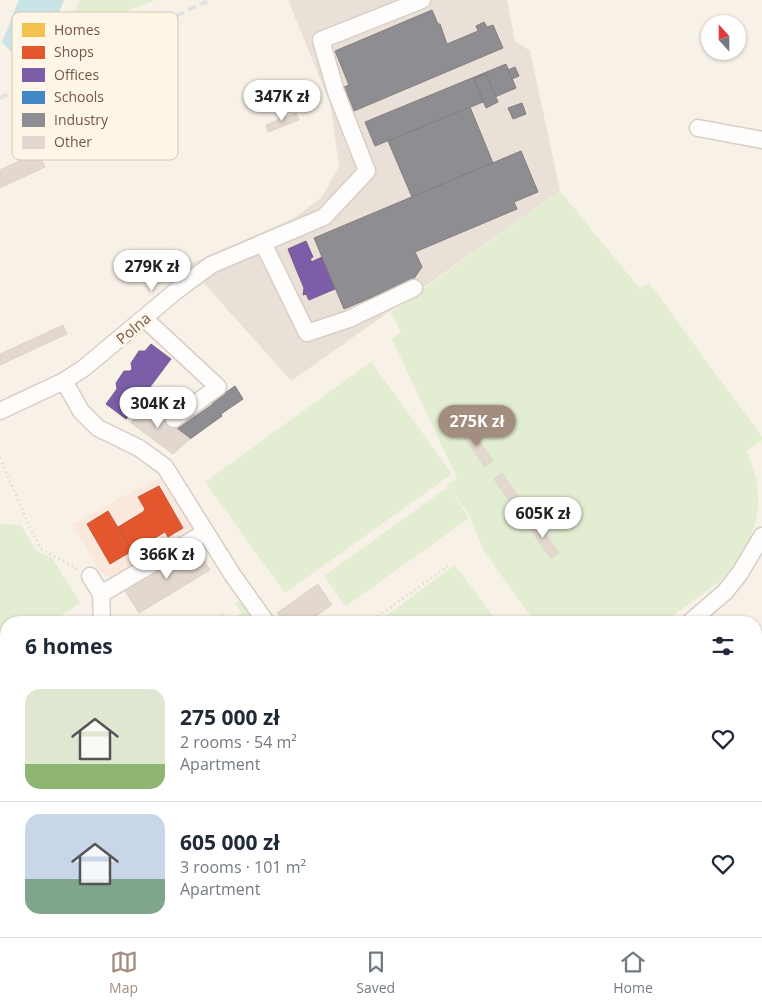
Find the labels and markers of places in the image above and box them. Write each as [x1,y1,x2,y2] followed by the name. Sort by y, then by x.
[236,80,328,122] pin: 347K zł
[106,250,198,292] pin: 279K zł
[112,386,204,429] pin: 304K zł
[431,404,523,447] pin: 275K zł
[497,496,589,539] pin: 605K zł
[121,538,213,580] pin: 366K zł

